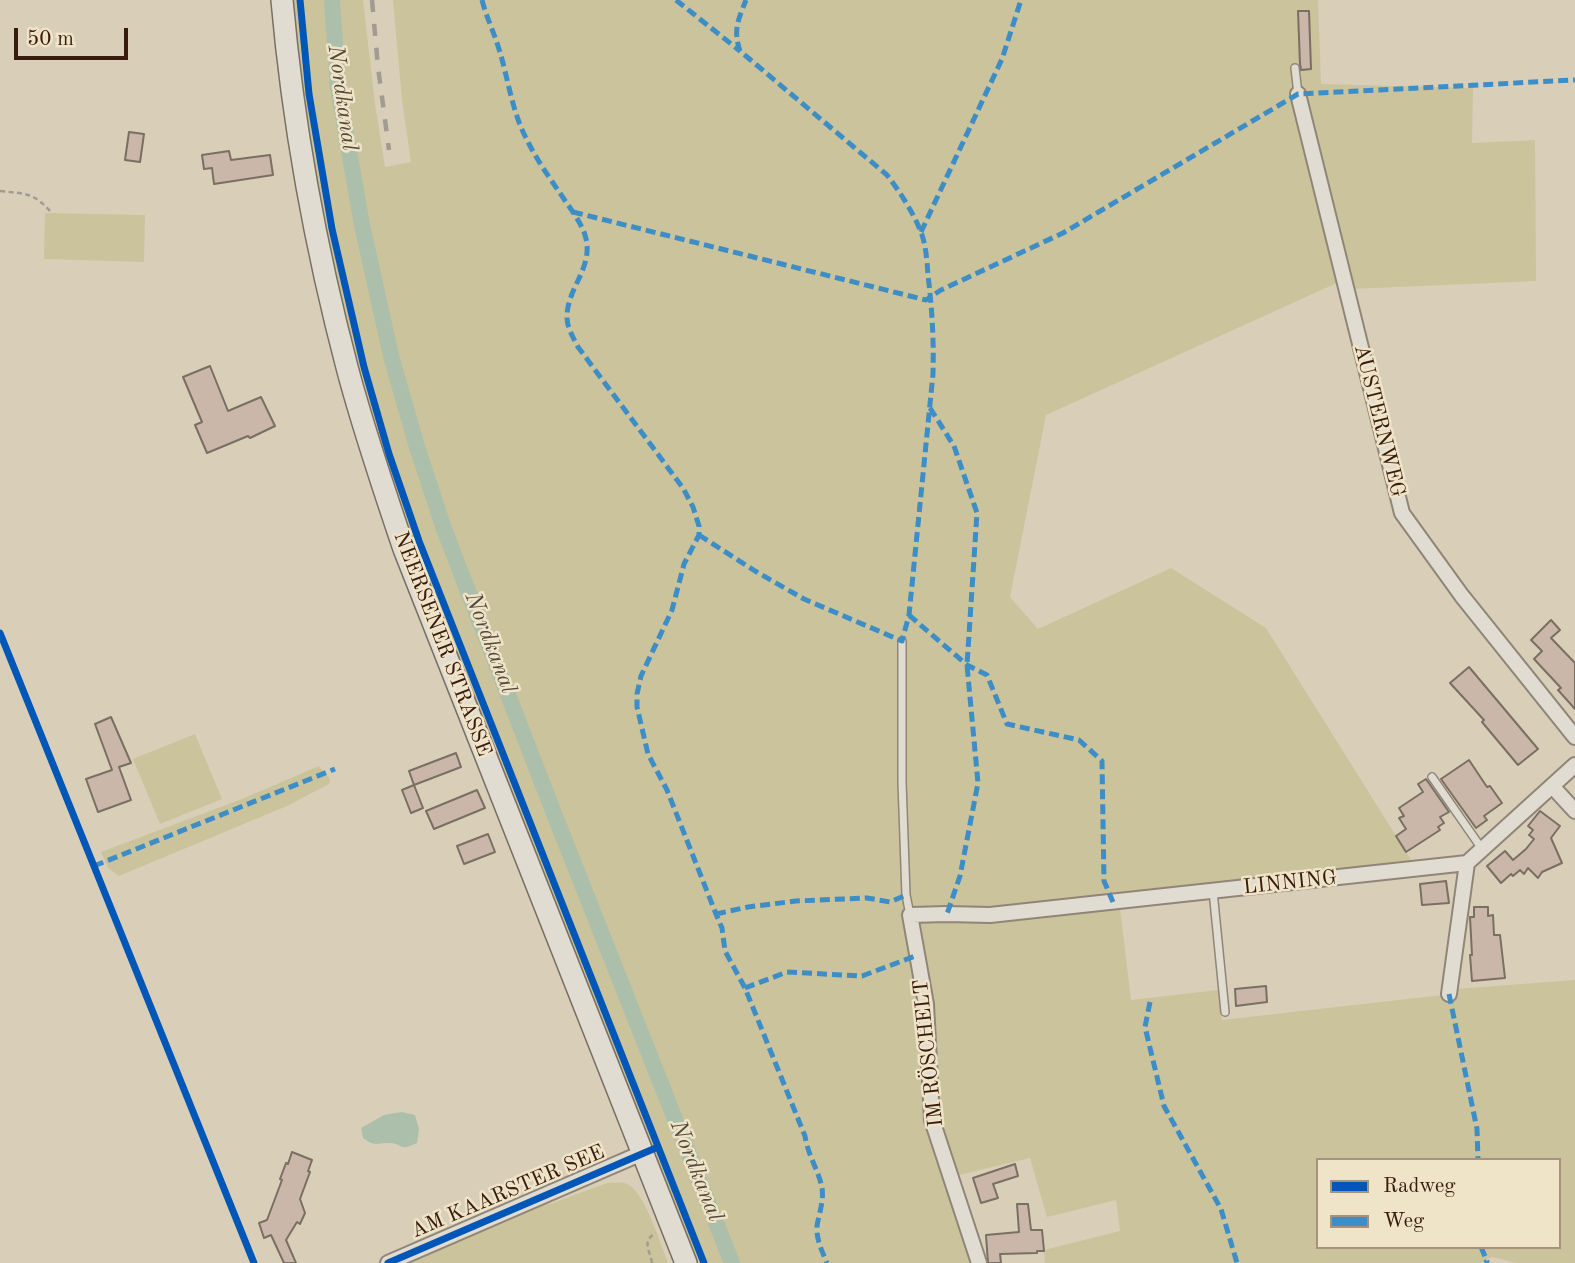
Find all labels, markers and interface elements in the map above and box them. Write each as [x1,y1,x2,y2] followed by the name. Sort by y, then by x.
[18,14,131,58] scale bar
[27,29,74,50] text: 50 m
[321,43,363,153] water label: Nordkanal
[1348,342,1410,500] street label: AUSTERNWEG
[387,528,497,760] street label: NEERSENER STRASSE
[458,588,522,698] water label: Nordkanal
[1242,866,1338,900] street label: LINNING
[909,978,949,1128] street label: IM RÖSCHELT
[663,1116,729,1226] water label: Nordkanal
[407,1140,609,1244] street label: AM KAARSTER SEE
[1316,1158,1561,1249] legend
[1383,1176,1456,1197] text: Radweg
[1383,1211,1424,1232] text: Weg

